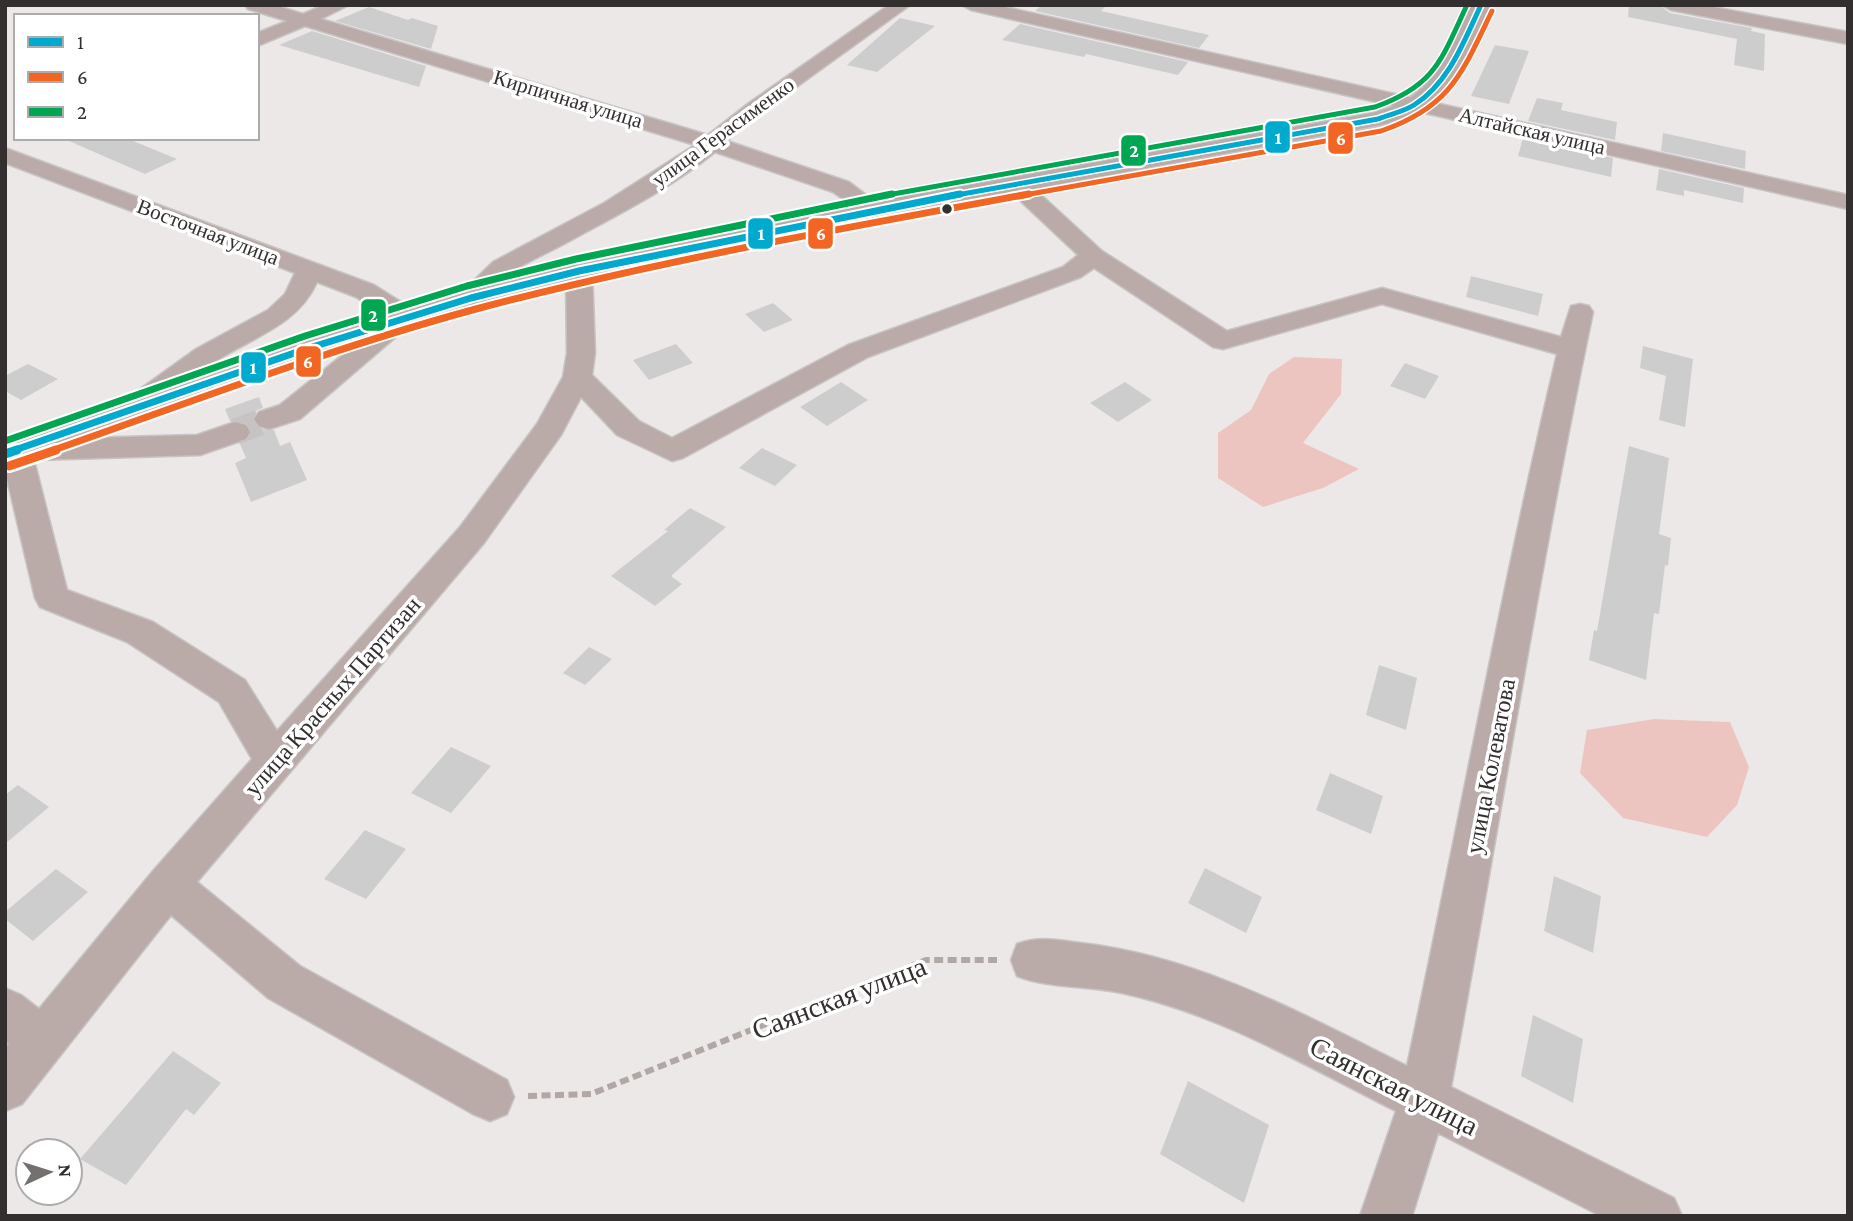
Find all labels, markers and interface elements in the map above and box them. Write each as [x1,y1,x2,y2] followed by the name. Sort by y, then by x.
[14,14,259,140] legend
[77,30,84,54] text: 1
[77,65,88,89] text: 6
[490,65,646,133] street label: Кирпичная улица
[647,72,799,192] street label: улица Герасименко
[77,100,87,124] text: 2
[1456,102,1608,160] street label: Алтайская улица
[1264,120,1291,154] line badge: 1
[1327,121,1354,155] line badge: 6
[1274,127,1282,148] text: 1
[1336,128,1346,149] text: 6
[1120,134,1147,167] line badge: 2
[1129,140,1139,161] text: 2
[134,194,283,270] street label: Восточная улица
[940,202,954,216] unlabelled marker
[747,217,774,250] line badge: 1
[807,217,834,250] line badge: 6
[757,223,765,244] text: 1
[816,223,826,244] text: 6
[360,298,387,332] line badge: 2
[368,305,378,326] text: 2
[295,345,322,378] line badge: 6
[240,351,267,384] line badge: 1
[303,351,313,372] text: 6
[249,357,257,378] text: 1
[238,591,426,801] street label: улица Красных Партизан
[1460,676,1520,856] street label: улица Колеватова
[747,950,931,1045] street label: Саянская улица
[1305,1030,1484,1142] street label: Саянская улица
[14,1137,84,1207] north arrow
[55,1164,76,1178] text: N

